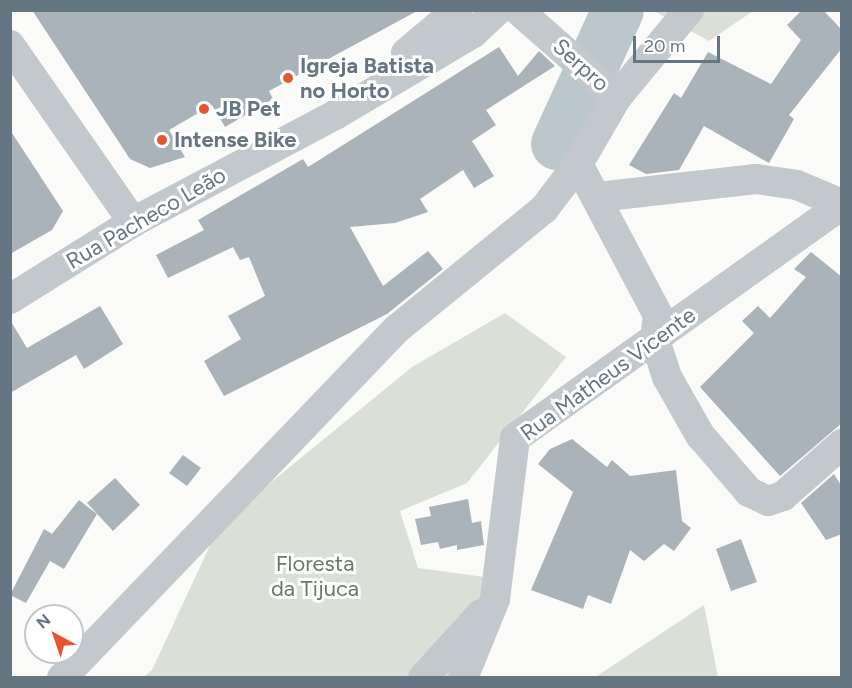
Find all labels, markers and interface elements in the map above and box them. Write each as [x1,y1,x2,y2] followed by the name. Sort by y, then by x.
[636,24,723,62] scale bar
[548,33,614,97] street label: Serpro
[644,35,685,57] text: 20 m
[300,52,434,104] place label: Igreja Batista no Horto
[281,71,295,85] marker: Igreja Batista no Horto
[216,96,281,122] place label: JB Pet
[197,102,211,116] marker: JB Pet
[174,127,297,153] place label: Intense Bike
[155,133,169,147] marker: Intense Bike
[61,162,231,274] street label: Rua Pacheco Leão
[515,302,701,446] street label: Rua Matheus Vicente
[271,550,359,602] park label: Floresta da Tijuca
[24,604,84,664] north arrow
[33,610,54,633] text: N

